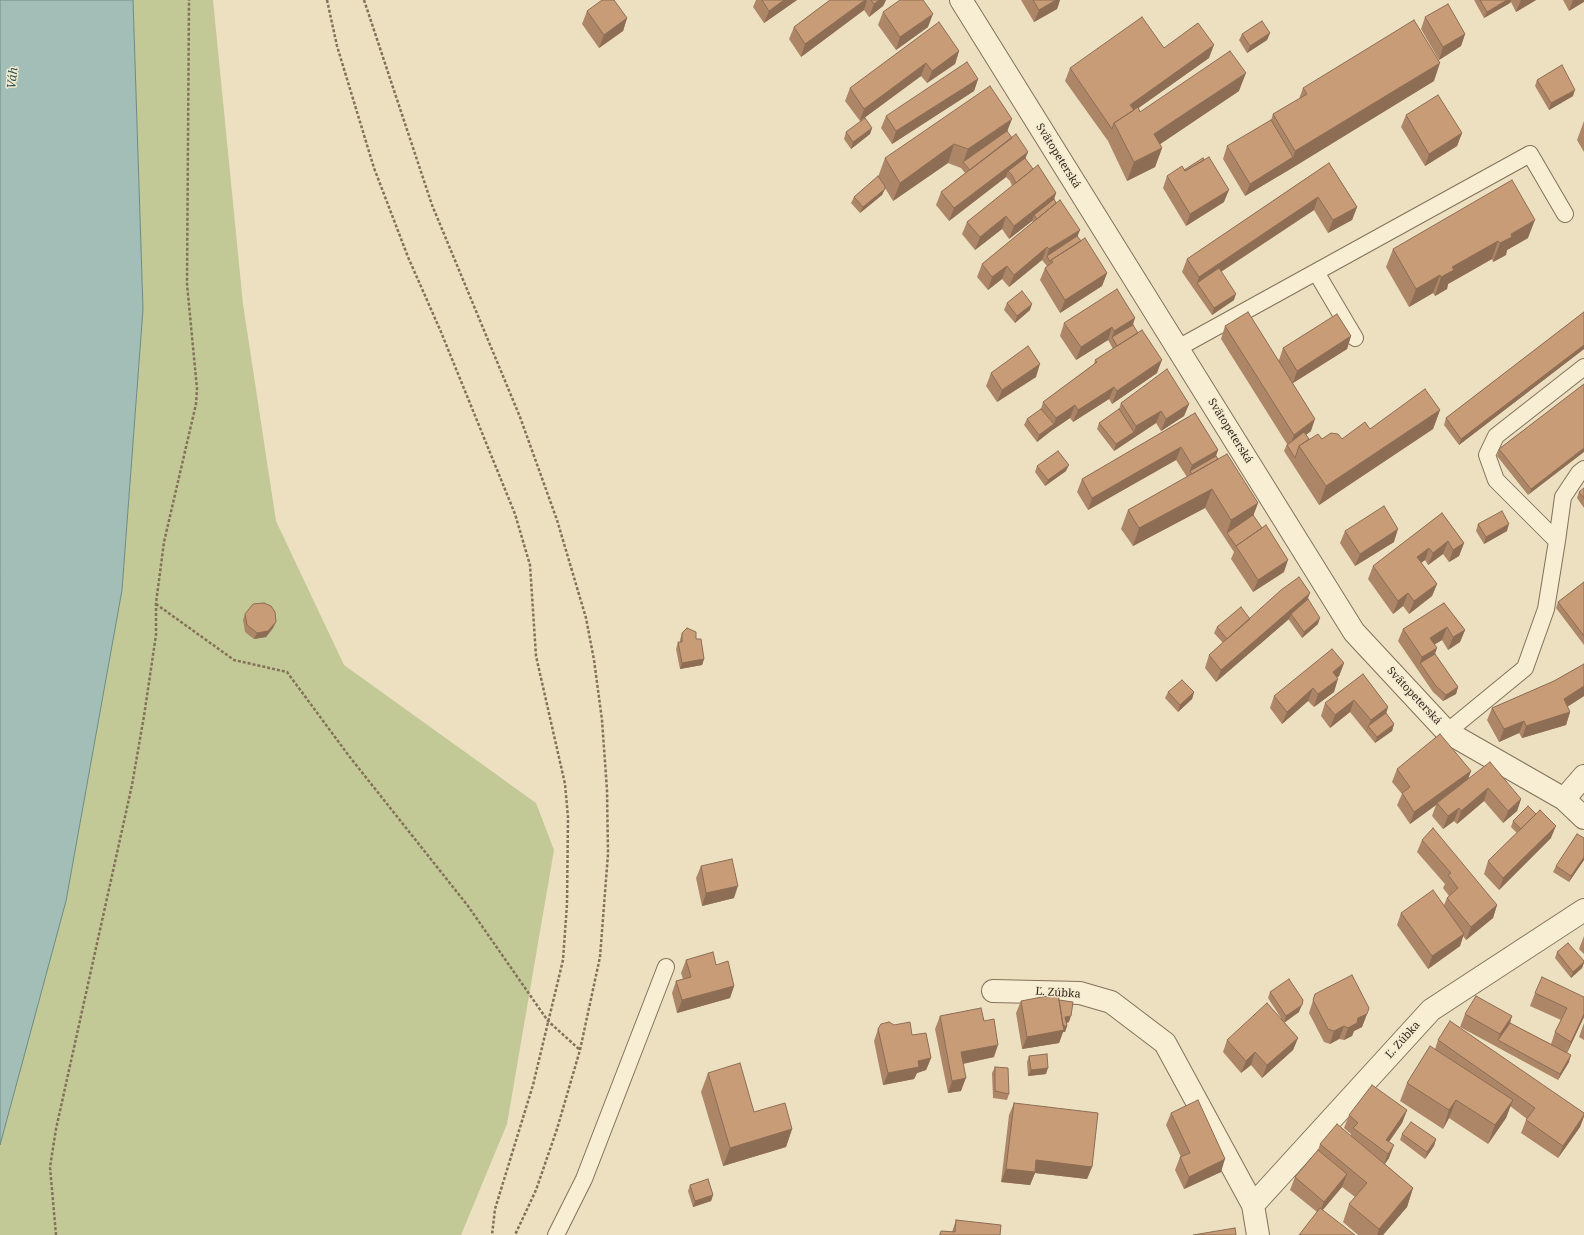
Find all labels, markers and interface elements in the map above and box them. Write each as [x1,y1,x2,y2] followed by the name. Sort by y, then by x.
[5,67,21,89] water label: Váh
[1033,121,1083,191] street label: Svätopeterská
[1205,396,1255,466] street label: Svätopeterská
[1384,664,1444,728] street label: Svätopeterská
[1035,985,1081,1001] street label: Ľ. Zúbka
[1383,1019,1423,1061] street label: Ľ. Zúbka

